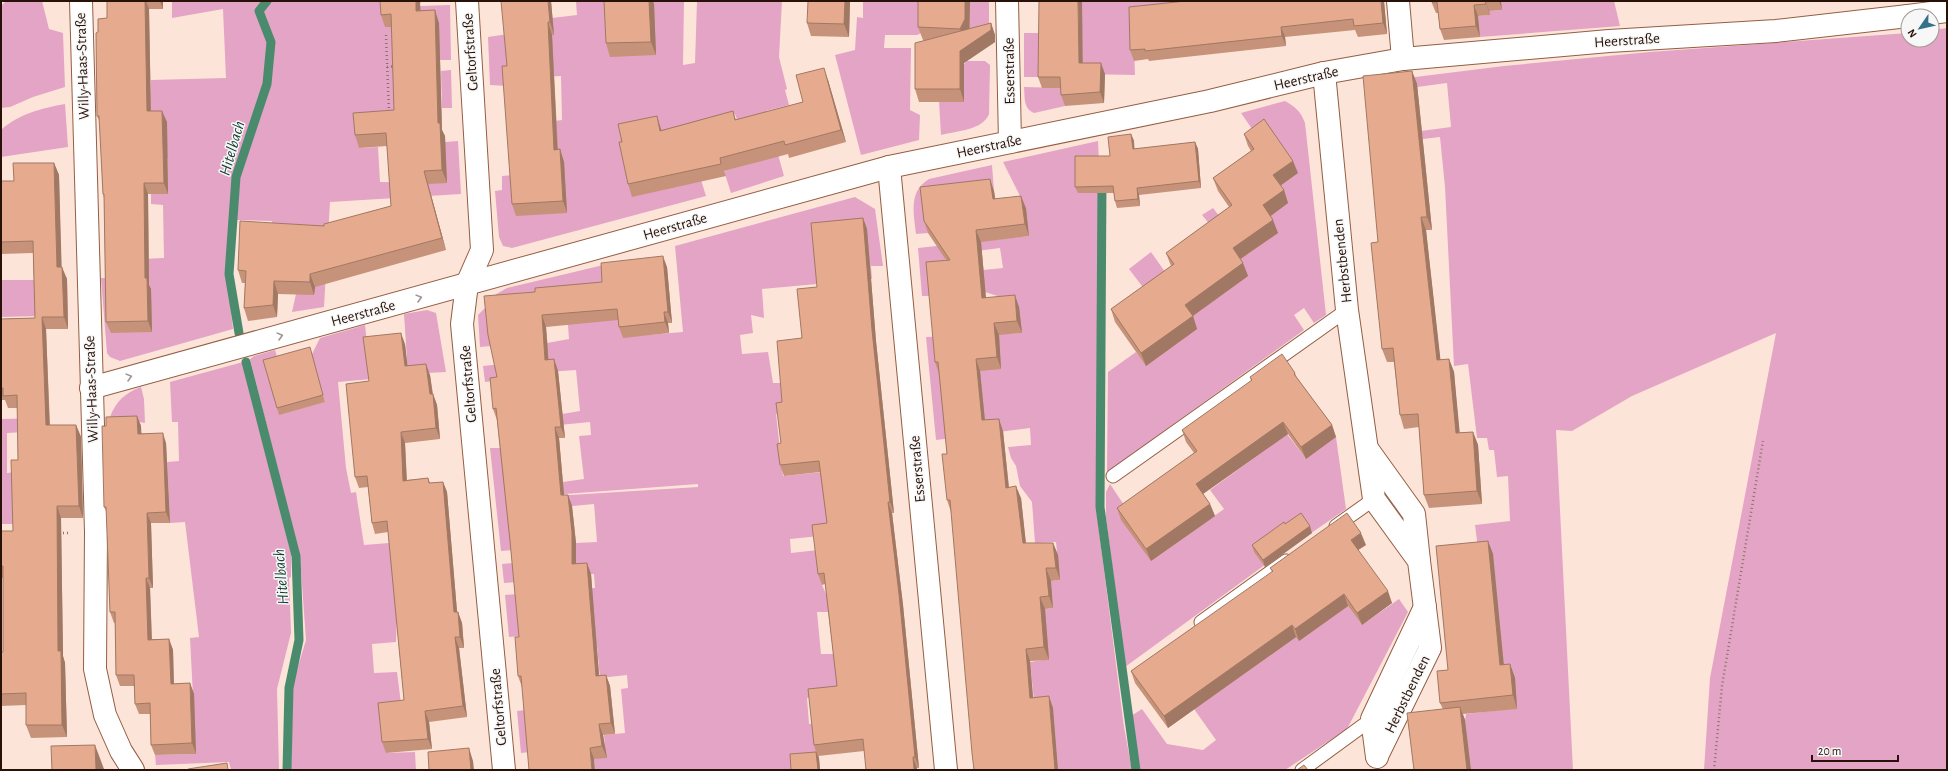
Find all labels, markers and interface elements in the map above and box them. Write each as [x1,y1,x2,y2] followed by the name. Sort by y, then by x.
[1900,8,1940,48] north arrow
[73,12,92,120] street label: Willy-Haas-Straße
[460,13,481,91] street label: Geltorfstraße
[1905,27,1919,40] text: N
[1594,31,1660,50] street label: Heerstraße
[1001,37,1018,105] street label: Esserstraße
[1272,64,1340,93] street label: Heerstraße
[217,119,247,177] water label: Hitelbach
[955,132,1023,161] street label: Heerstraße
[641,210,709,243] street label: Heerstraße
[1331,218,1354,304] street label: Herbstbenden
[415,294,422,302] one-way arrow
[329,298,397,329] street label: Heerstraße
[276,332,283,341] one-way arrow
[82,335,101,443] street label: Willy-Haas-Straße
[458,345,479,423] street label: Geltorfstraße
[125,374,132,382] one-way arrow
[907,435,928,503] street label: Esserstraße
[271,548,291,605] water label: Hitelbach
[1382,653,1433,736] street label: Herbstbenden
[488,668,509,746] street label: Geltorfstraße
[1812,737,1898,763] scale bar
[1818,745,1841,757] text: 20 m

